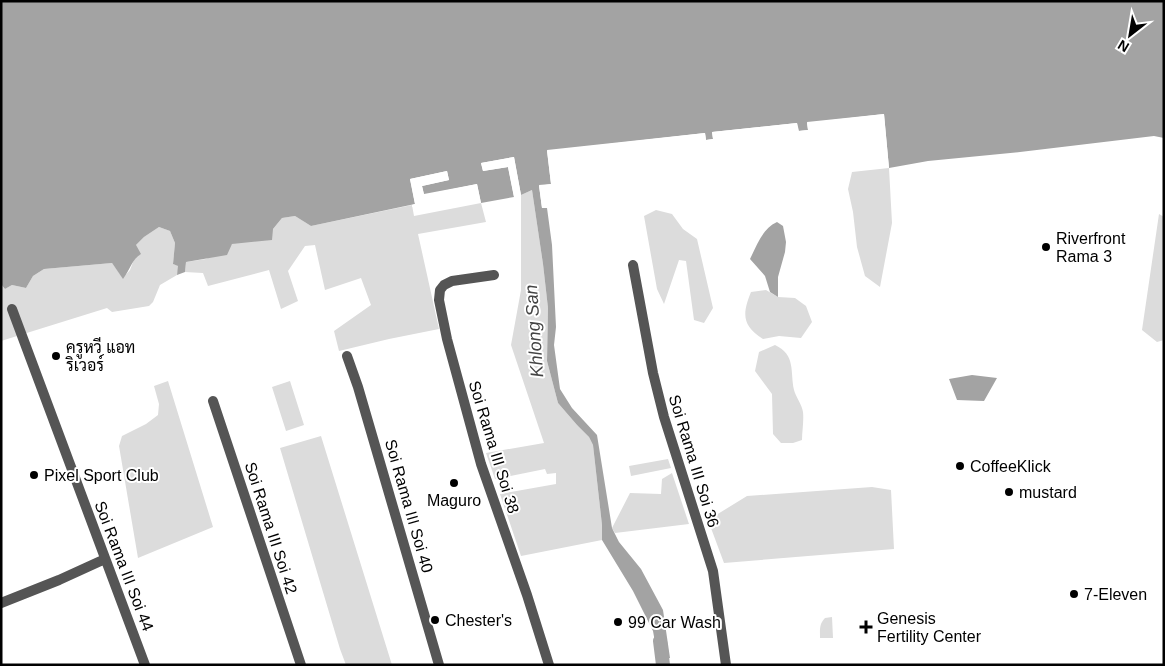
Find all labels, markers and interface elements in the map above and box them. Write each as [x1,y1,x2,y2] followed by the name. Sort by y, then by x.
[1105,10,1155,60] north arrow
[1115,37,1132,56] text: N
[1056,230,1126,265] place label: Riverfront Rama 3
[1040,241,1052,253] marker: Riverfront Rama 3
[521,284,547,378] water label: Khlong San
[65,336,135,374] place label: ครูหวี แอท ริเวอร์
[50,350,62,362] marker: ครูหวี แอท ริเวอร์
[466,379,522,515] street label: Soi Rama III Soi 38
[666,393,722,529] street label: Soi Rama III Soi 36
[382,437,436,575] street label: Soi Rama III Soi 40
[970,458,1052,475] place label: CoffeeKlick
[242,460,300,596] street label: Soi Rama III Soi 42
[954,460,966,472] marker: CoffeeKlick
[44,467,159,484] place label: Pixel Sport Club
[28,469,40,481] marker: Pixel Sport Club
[448,477,460,489] marker: Maguro
[1019,484,1077,501] place label: mustard
[1003,486,1015,498] marker: mustard
[427,492,481,509] place label: Maguro
[91,499,157,633] street label: Soi Rama III Soi 44
[1084,586,1147,603] place label: 7-Eleven
[1068,588,1080,600] marker: 7-Eleven
[877,610,982,645] place label: Genesis Fertility Center
[445,612,512,629] place label: Chester's
[429,614,441,626] marker: Chester's
[628,614,721,631] place label: 99 Car Wash
[612,616,624,628] marker: 99 Car Wash
[859,620,873,634] marker: Genesis Fertility Center

